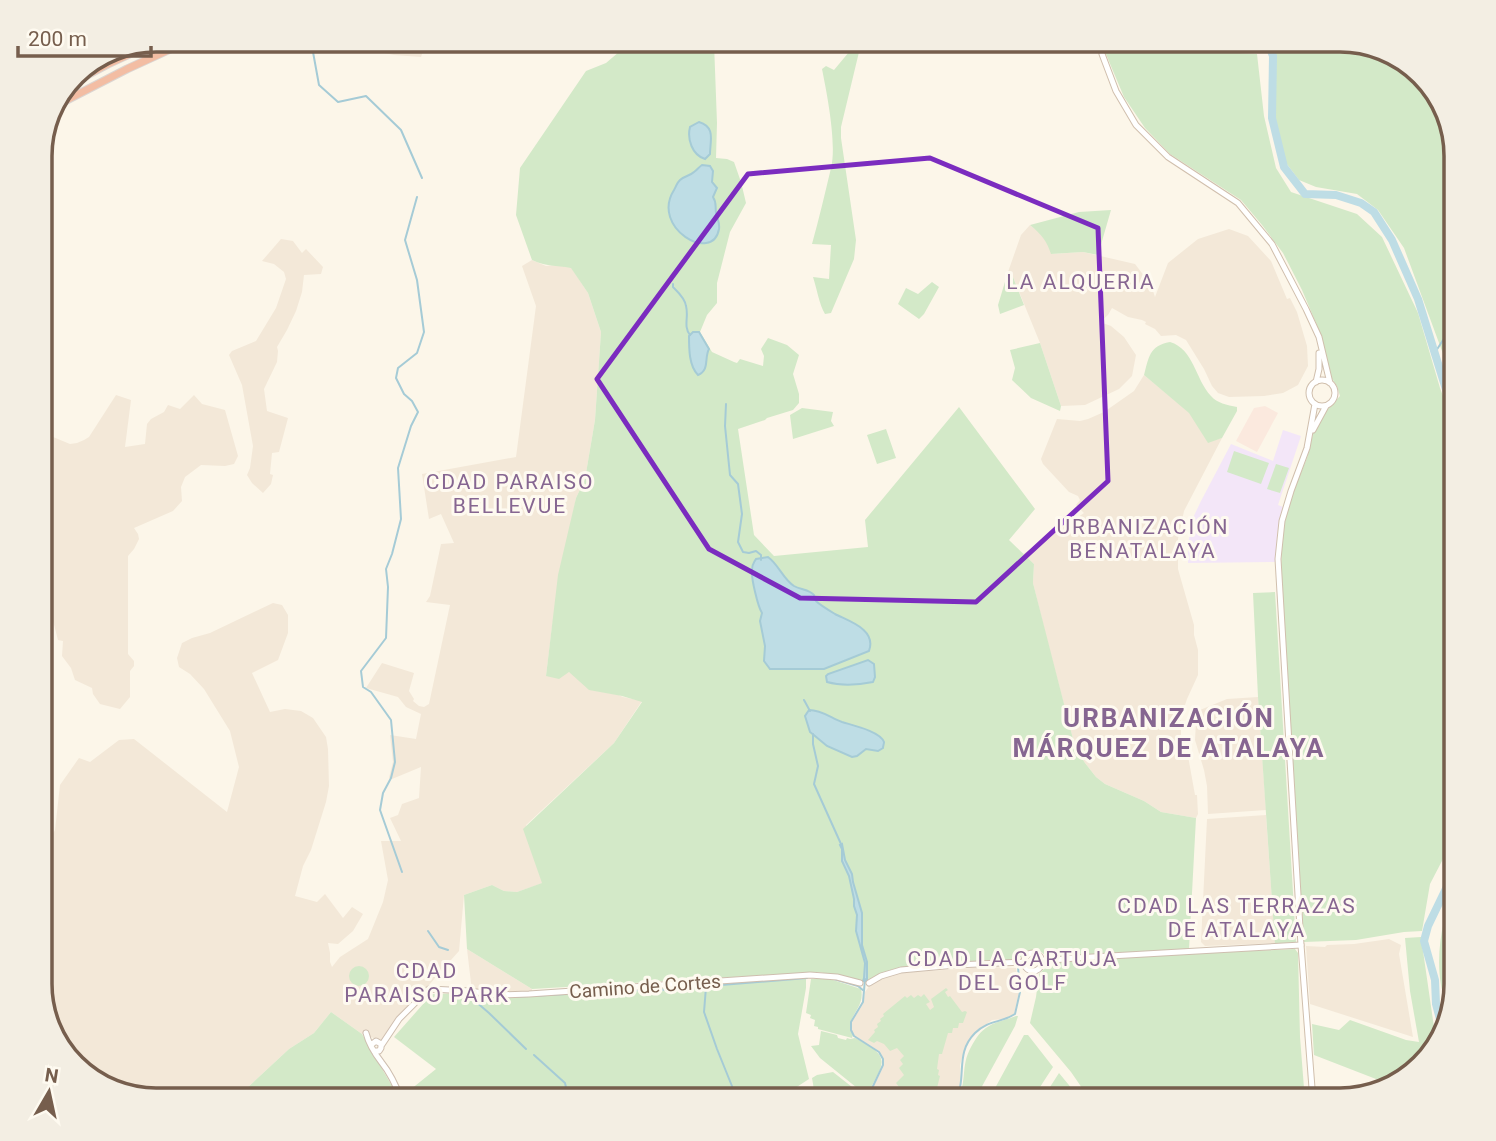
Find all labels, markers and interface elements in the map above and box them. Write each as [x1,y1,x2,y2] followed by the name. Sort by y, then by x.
[18,14,150,58] scale bar
[28,27,87,51] text: 200 m
[1006,270,1156,294] district label: LA ALQUERIA
[426,470,594,518] district label: CDAD PARAISO BELLEVUE
[1056,515,1230,563] district label: URBANIZACIÓN BENATALAYA
[1012,703,1326,763] district label: URBANIZACIÓN MÁRQUEZ DE ATALAYA
[1117,894,1357,942] district label: CDAD LAS TERRAZAS DE ATALAYA
[907,947,1119,995] district label: CDAD LA CARTUJA DEL GOLF
[344,959,510,1007] district label: CDAD PARAISO PARK
[569,970,722,1003] street label: Camino de Cortes
[14,1057,84,1127] north arrow
[43,1063,60,1088] text: N

